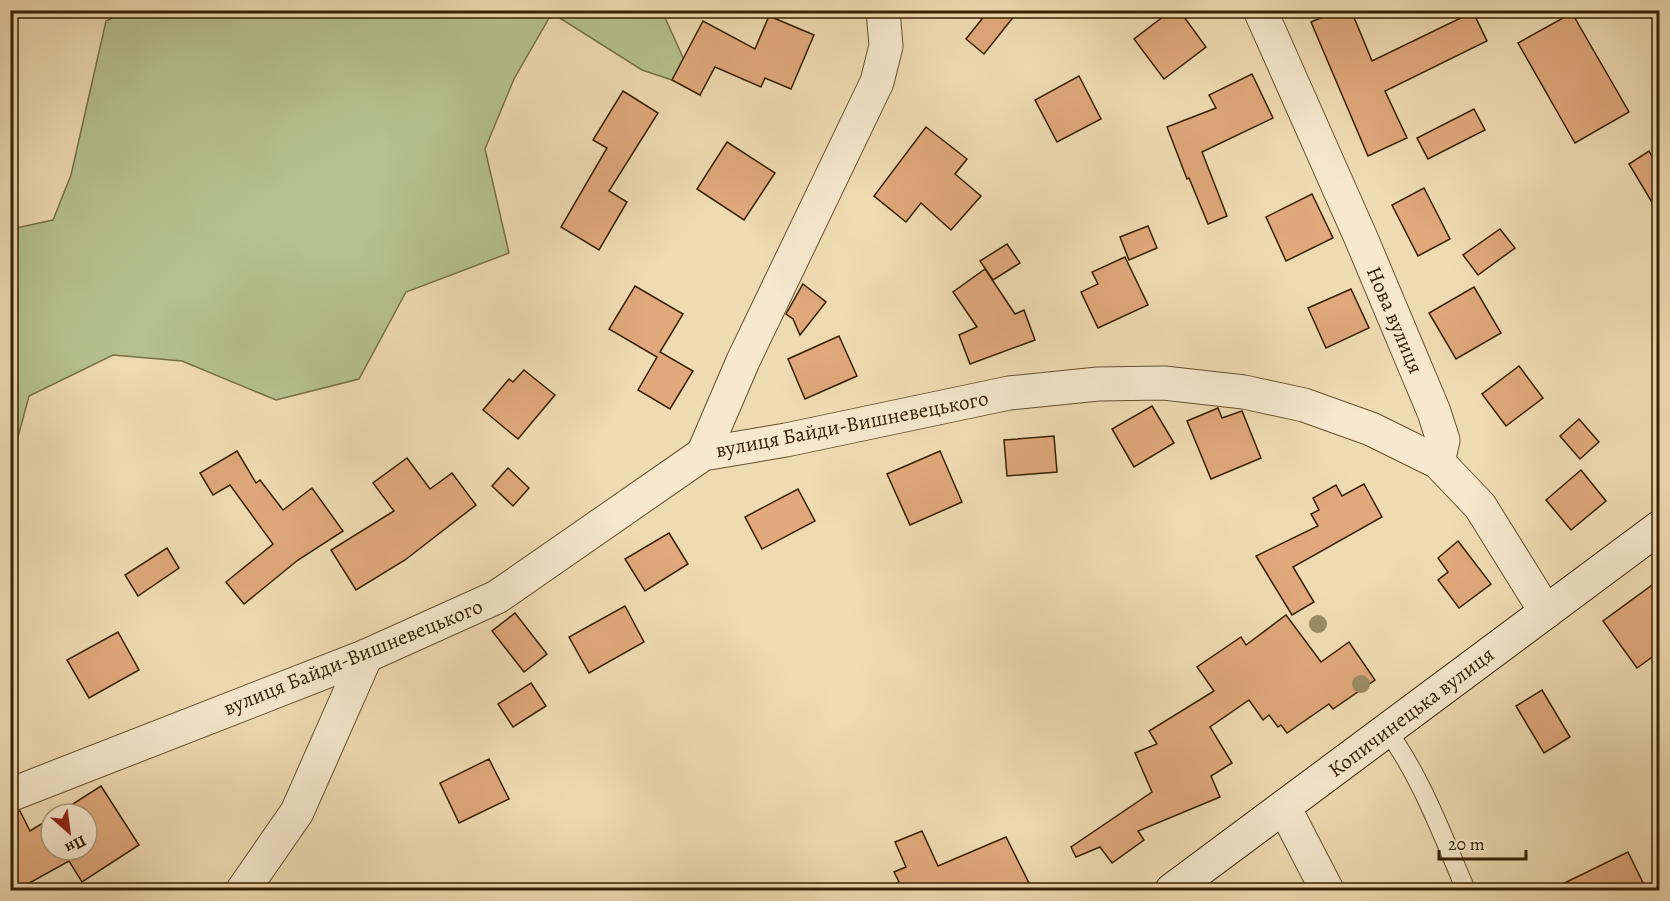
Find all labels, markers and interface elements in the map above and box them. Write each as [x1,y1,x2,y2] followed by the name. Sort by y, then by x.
[1360,262,1430,378] street label: Нова вулиця
[713,384,991,464] street label: вулиця Байди-Вишневецького
[219,592,487,722] street label: вулиця Байди-Вишневецького
[1322,640,1500,784] street label: Копичинецька вулиця
[39,802,99,862] north arrow
[1439,823,1526,861] scale bar
[61,830,90,859] text: Пн
[1448,832,1485,856] text: 20 m

